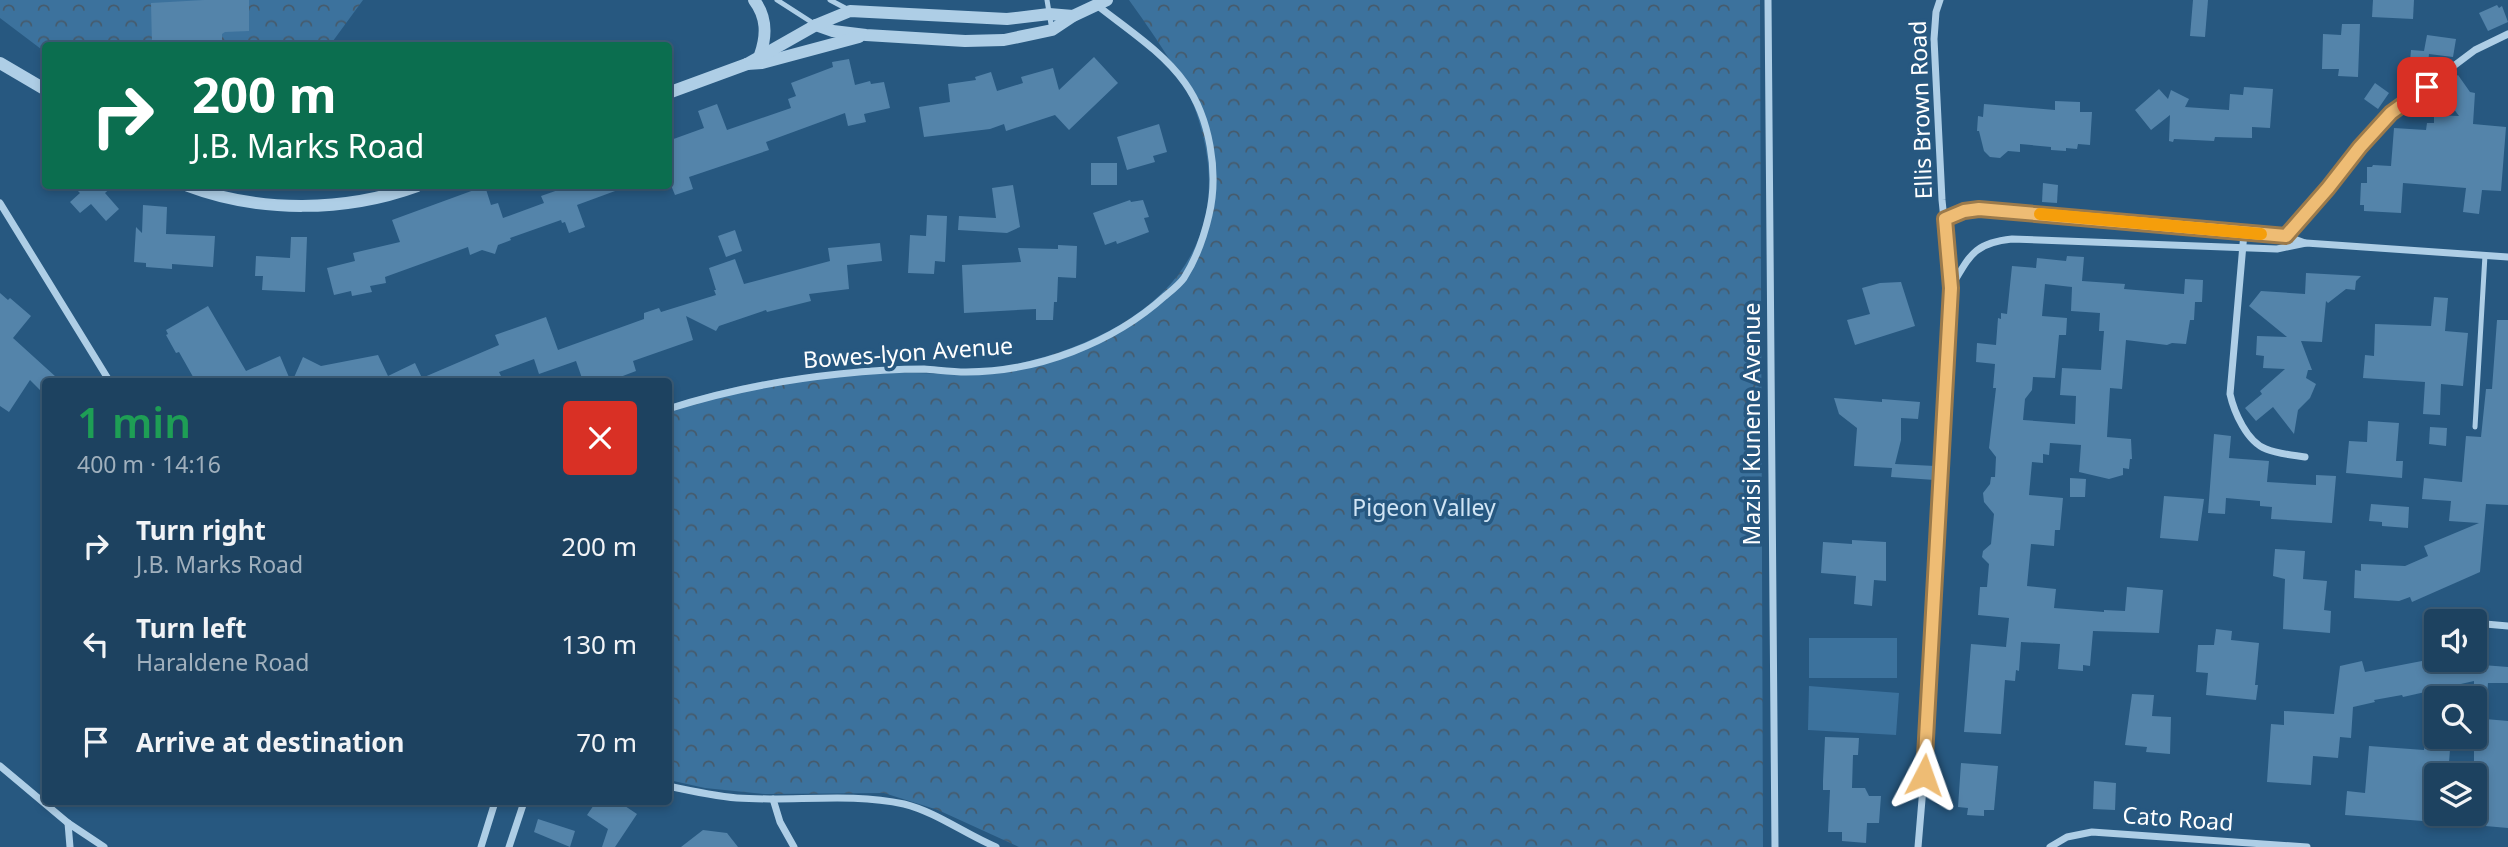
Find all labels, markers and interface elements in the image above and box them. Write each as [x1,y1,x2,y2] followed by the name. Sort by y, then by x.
[1901,20,1939,200] street label: Ellis Brown Road
[2397,57,2457,117] pin
[192,61,337,127] text: 200 m
[2408,68,2446,106] icon: arrive
[77,70,168,161] icon: right
[192,124,425,167] text: J.B. Marks Road
[1735,303,1767,546] street label: Mazisi Kunene Avenue
[802,329,1014,375] street label: Bowes-lyon Avenue
[77,393,191,450] text: 1 min
[563,401,637,475] button: close
[77,448,221,480] text: 400 m · 14:16
[1352,491,1496,523] park label: Pigeon Valley
[136,512,266,548] text: Turn right
[77,527,115,565] icon: right
[561,528,637,564] text: 200 m
[136,548,303,580] text: J.B. Marks Road
[2424,609,2487,826] map controls
[2424,609,2487,672] button: sound
[136,610,247,646] text: Turn left
[77,625,115,663] icon: left
[561,626,637,662] text: 130 m
[136,646,309,678] text: Haraldene Road
[2424,686,2487,749] button: search
[77,723,115,761] icon: arrive
[136,724,405,760] text: Arrive at destination
[576,724,637,760] text: 70 m
[1887,738,1961,812] position arrow
[2424,763,2487,826] button: layers
[2122,798,2235,838] street label: Cato Road

